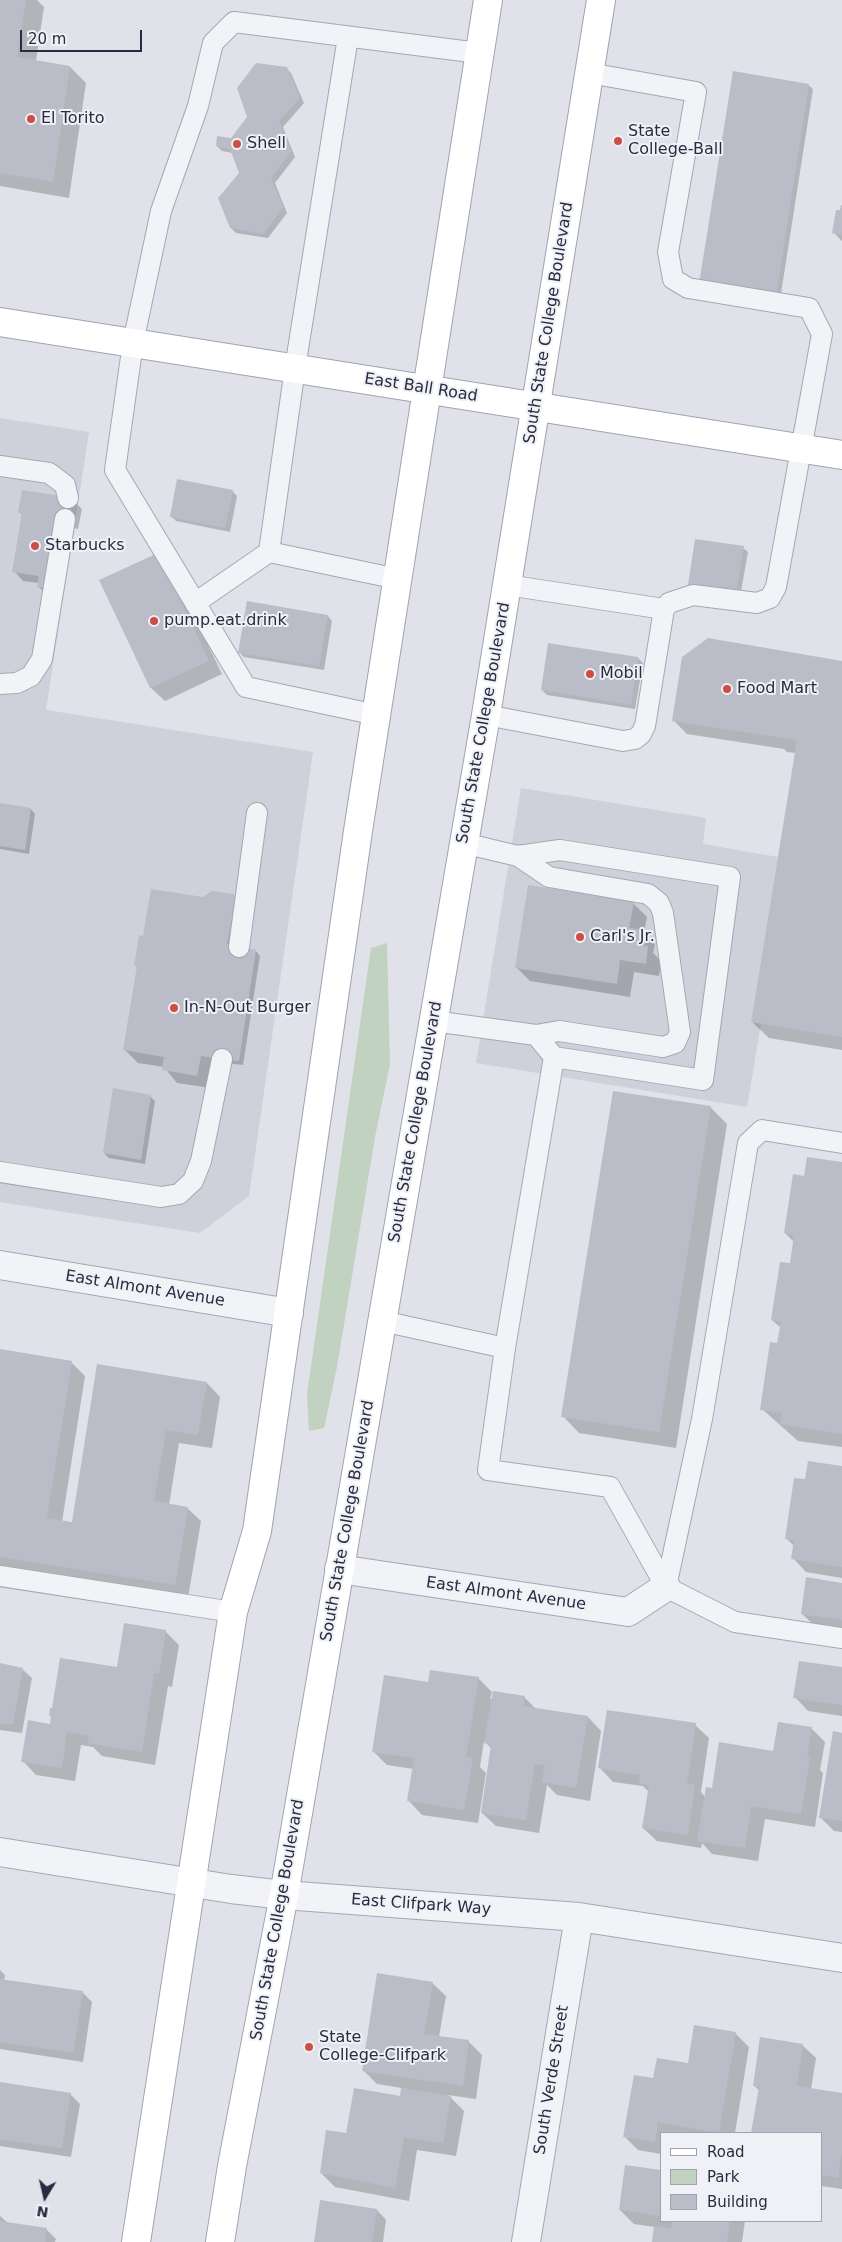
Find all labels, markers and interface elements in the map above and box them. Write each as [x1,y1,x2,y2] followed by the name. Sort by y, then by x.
[22,20,145,52] scale bar
[28,30,66,48] text: 20 m
[41,109,105,129] place label: El Torito
[25,113,37,125] marker: El Torito
[628,122,723,160] place label: State College-Ball
[247,134,286,154] place label: Shell
[612,135,624,147] marker: State College-Ball
[231,138,243,150] marker: Shell
[520,201,578,445] street label: South State College Boulevard
[363,370,479,406] street label: East Ball Road
[45,536,125,556] place label: Starbucks
[29,540,41,552] marker: Starbucks
[453,601,515,845] street label: South State College Boulevard
[164,611,287,631] place label: pump.eat.drink
[148,615,160,627] marker: pump.eat.drink
[600,664,643,684] place label: Mobil
[584,668,596,680] marker: Mobil
[737,679,817,699] place label: Food Mart
[721,683,733,695] marker: Food Mart
[590,927,655,947] place label: Carl's Jr.
[574,931,586,943] marker: Carl's Jr.
[184,998,311,1018] place label: In-N-Out Burger
[385,1000,447,1244] street label: South State College Boulevard
[168,1002,180,1014] marker: In-N-Out Burger
[64,1267,226,1311] street label: East Almont Avenue
[317,1399,379,1643] street label: South State College Boulevard
[425,1573,587,1615] street label: East Almont Avenue
[247,1798,309,2042] street label: South State College Boulevard
[350,1891,492,1919] street label: East Clifpark Way
[531,2004,573,2156] street label: South Verde Street
[319,2028,446,2066] place label: State College-Clifpark
[303,2041,315,2053] marker: State College-Clifpark
[660,2132,822,2222] legend
[707,2143,745,2161] text: Road
[707,2168,739,2186] text: Park
[20,2172,70,2222] north arrow
[707,2193,768,2211] text: Building
[36,2203,50,2221] text: N

